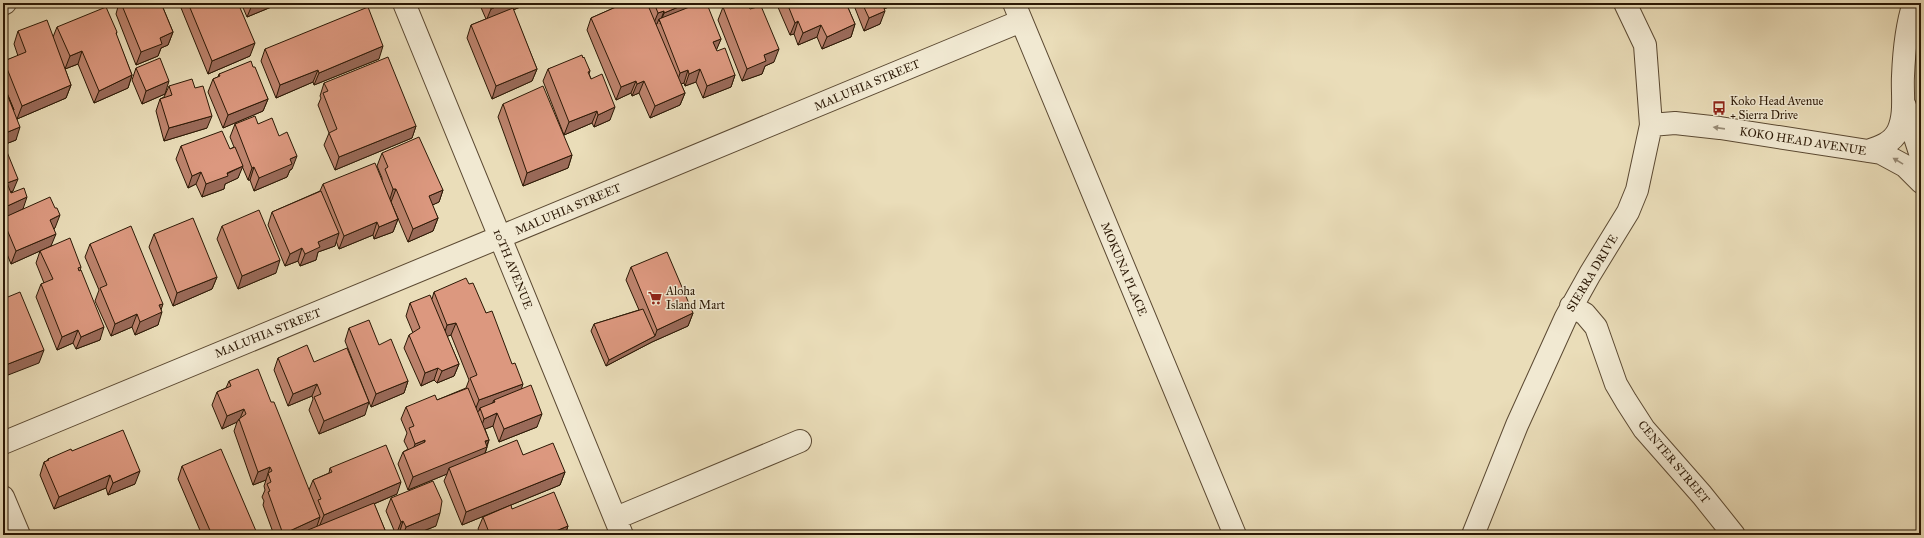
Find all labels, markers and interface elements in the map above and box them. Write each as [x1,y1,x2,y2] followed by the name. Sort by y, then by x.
[812,56,922,114] street label: MALUHIA STREET
[1730,94,1824,122] place label: Koko Head Avenue + Sierra Drive
[1711,100,1727,116] bus stop icon: Koko Head Avenue + Sierra Drive
[1738,124,1868,158] street label: KOKO HEAD AVENUE
[1713,125,1725,131] one-way arrow
[1893,157,1903,165] one-way arrow
[513,180,623,238] street label: MALUHIA STREET
[1098,220,1150,318] street label: MOKUNA PLACE
[491,227,536,312] street label: 10TH AVENUE
[1563,231,1621,314] street label: SIERRA DRIVE
[665,284,726,312] place label: Aloha Island Mart
[647,290,663,306] supermarket icon: Aloha Island Mart
[213,305,323,361] street label: MALUHIA STREET
[1635,418,1713,506] street label: CENTER STREET

